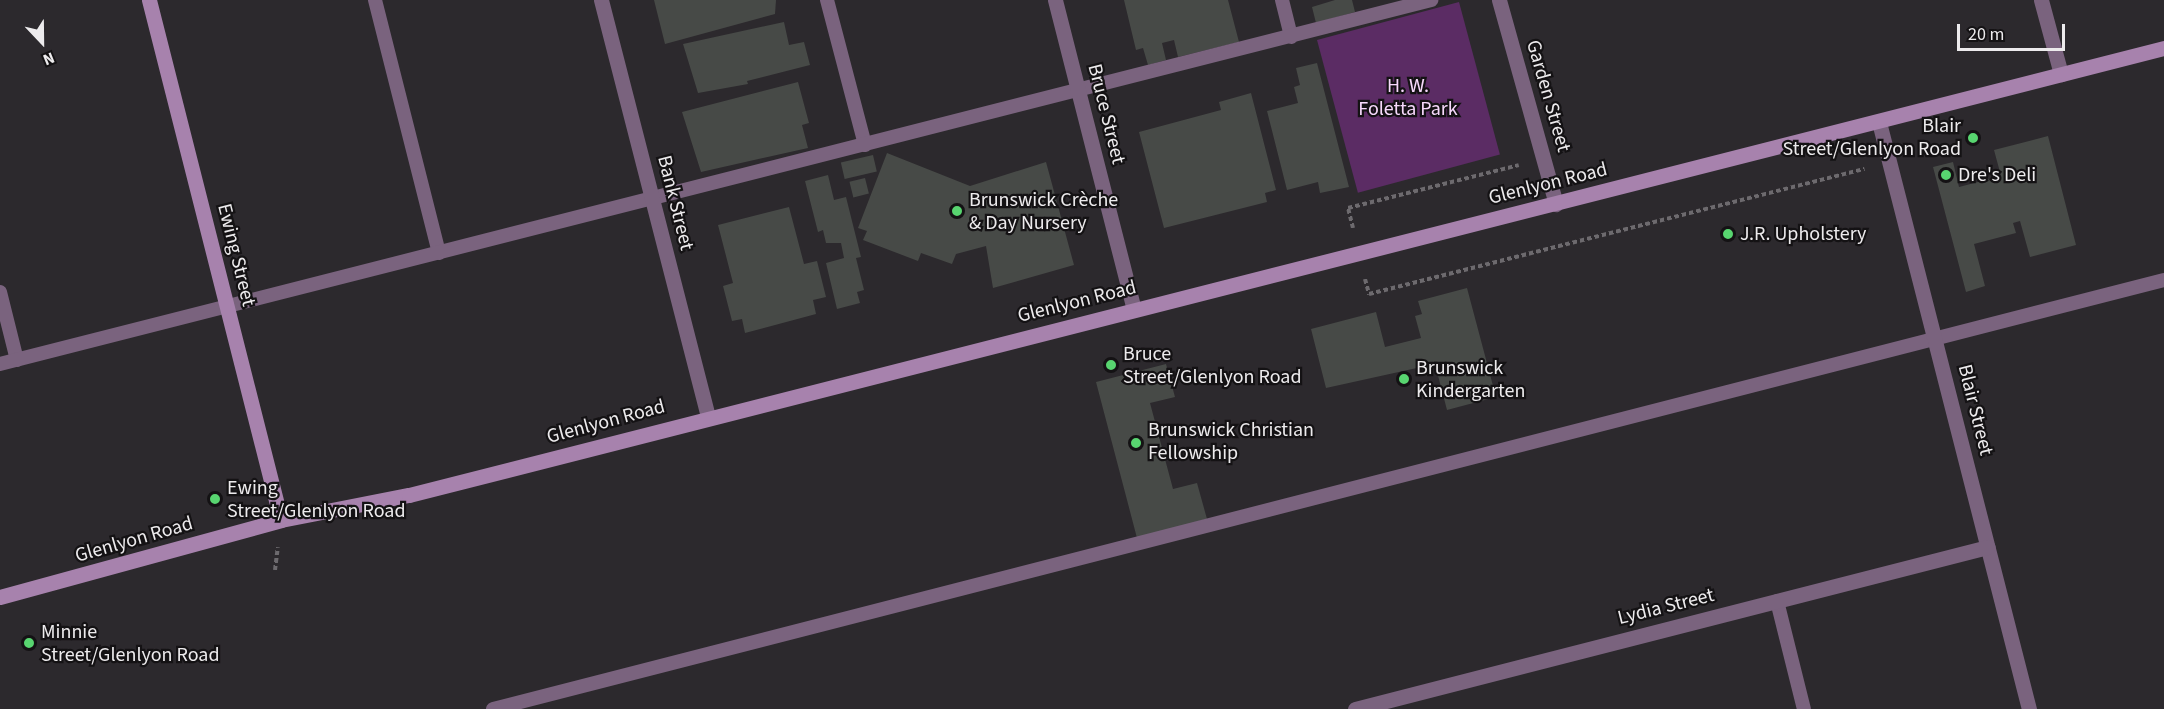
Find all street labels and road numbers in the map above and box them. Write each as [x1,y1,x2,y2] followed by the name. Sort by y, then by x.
[1521,37,1575,155] street label: Garden Street
[1082,61,1130,167] street label: Bruce Street
[652,153,698,253] street label: Bank Street
[1486,158,1610,210] street label: Glenlyon Road
[212,201,260,309] street label: Ewing Street
[1015,276,1139,328] street label: Glenlyon Road
[1952,362,1998,458] street label: Blair Street
[544,395,668,449] street label: Glenlyon Road
[72,512,196,568] street label: Glenlyon Road
[1615,583,1717,631] street label: Lydia Street

